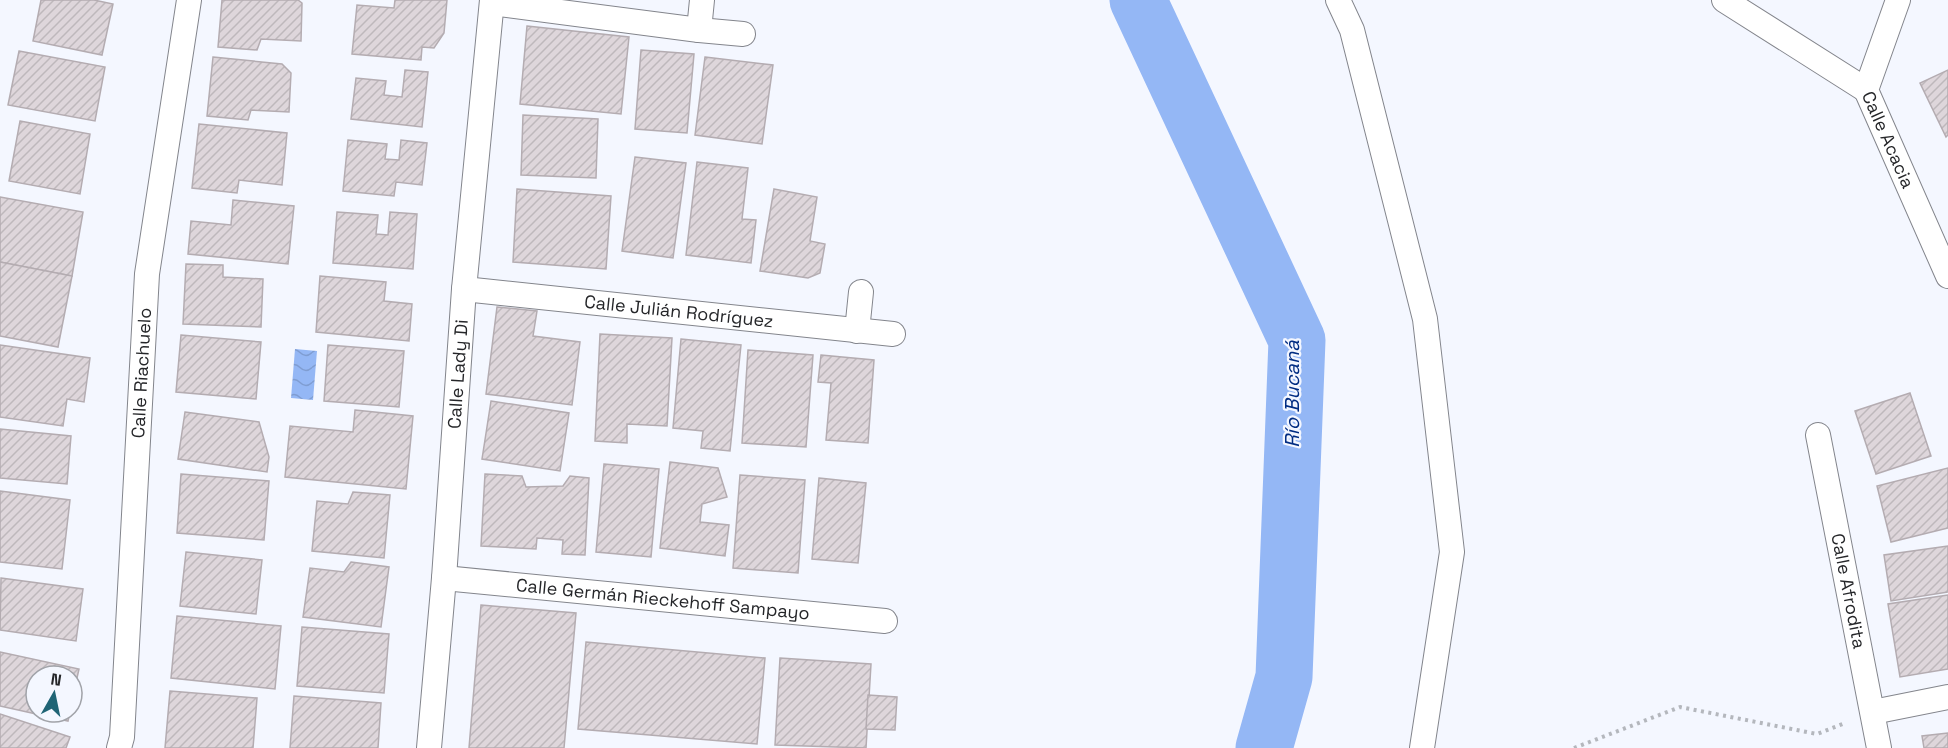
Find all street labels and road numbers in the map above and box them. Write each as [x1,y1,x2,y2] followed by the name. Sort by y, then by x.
[1857,88,1920,192] street label: Calle Acacia
[583,290,774,332] street label: Calle Julián Rodríguez
[126,307,156,439] street label: Calle Riachuelo
[442,319,473,430] street label: Calle Lady Di
[1826,531,1871,651] street label: Calle Afrodita
[515,573,811,625] street label: Calle Germán Rieckehoff Sampayo

